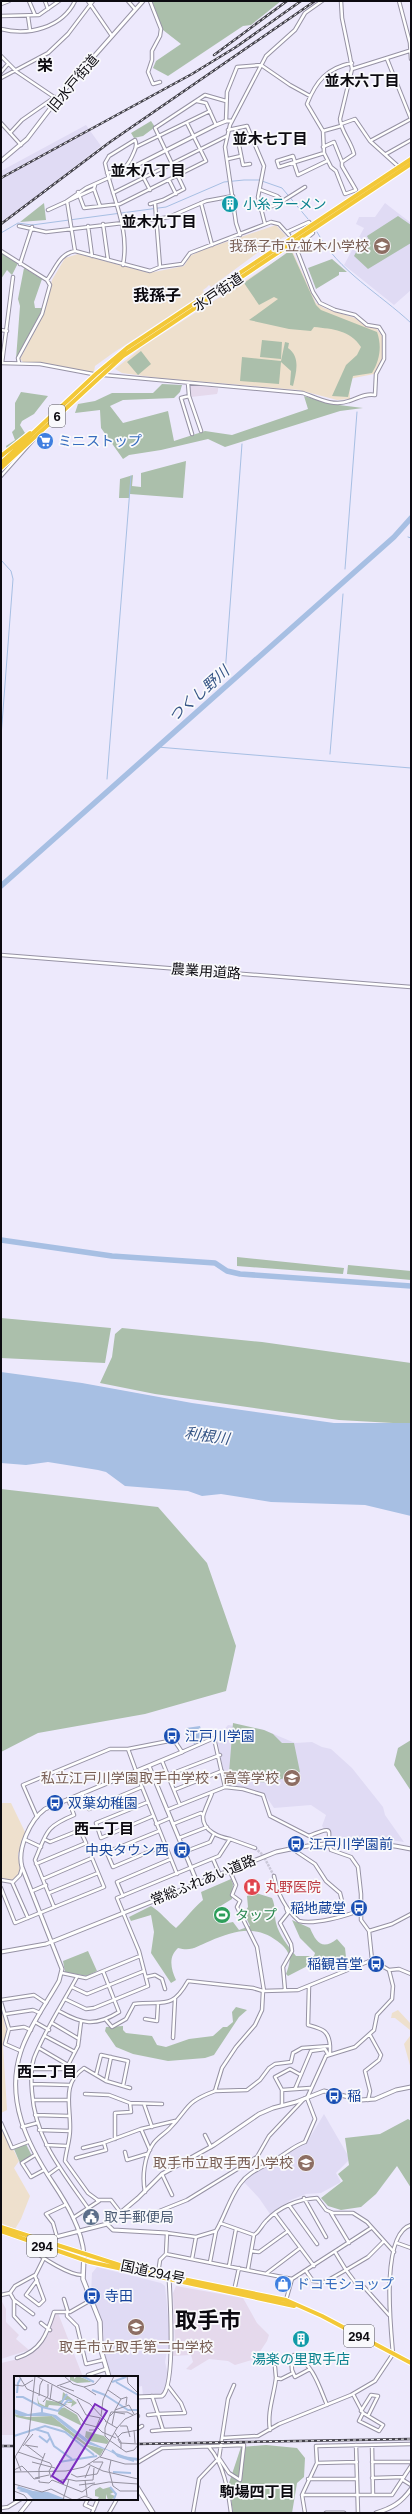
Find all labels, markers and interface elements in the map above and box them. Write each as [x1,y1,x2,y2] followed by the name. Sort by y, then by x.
[44,51,102,115] street label: 旧水戸街道
[37,57,53,74] district label: 栄
[324,72,400,89] district label: 並木六丁目
[232,130,308,147] district label: 並木七丁目
[110,162,186,179] district label: 並木八丁目
[220,194,240,214] building icon: 小糸ラーメン
[243,196,326,212] place label: 小糸ラーメン
[121,213,197,230] district label: 並木九丁目
[372,236,392,256] school or university icon: 我孫子市立並木小学校
[229,238,369,254] place label: 我孫子市立並木小学校
[190,270,246,314] street label: 水戸街道
[133,287,181,304] district label: 我孫子
[49,405,65,427] road number: 6
[35,431,55,451] supermarket icon: ミニストップ
[58,433,142,449] place label: ミニストップ
[165,661,234,725] water label: つくし野川
[171,961,241,981] street label: 農業用道路
[184,1424,233,1447] water label: 利根川
[162,1726,182,1746] bus stop icon: 江戸川学園
[185,1728,255,1744] place label: 江戸川学園
[282,1768,302,1788] school or university icon: 私立江戸川学園取手中学校・高等学校
[41,1770,279,1786] place label: 私立江戸川学園取手中学校・高等学校
[45,1793,65,1813] bus stop icon: 双葉幼稚園
[68,1795,138,1811] place label: 双葉幼稚園
[74,1820,134,1837] district label: 西一丁目
[286,1834,306,1854] bus stop icon: 江戸川学園前
[309,1836,393,1852] place label: 江戸川学園前
[172,1840,192,1860] bus stop icon: 中央タウン西
[85,1842,169,1858] place label: 中央タウン西
[148,1852,258,1908] street label: 常総ふれあい道路
[242,1877,262,1897] hospital icon: 丸野医院
[265,1879,321,1895] place label: 丸野医院
[349,1898,369,1918] bus stop icon: 稲地蔵堂
[290,1900,346,1916] place label: 稲地蔵堂
[212,1905,232,1925] sports icon: タップ
[235,1907,277,1923] place label: タップ
[366,1954,386,1974] bus stop icon: 稲観音堂
[307,1956,363,1972] place label: 稲観音堂
[17,2063,77,2080] district label: 西二丁目
[324,2086,344,2106] bus stop icon: 稲
[347,2088,361,2104] place label: 稲
[296,2153,316,2173] school or university icon: 取手市立取手西小学校
[153,2155,293,2171] place label: 取手市立取手西小学校
[81,2207,101,2227] public building icon: 取手郵便局
[104,2209,174,2225] place label: 取手郵便局
[27,2235,57,2257] road number: 294
[119,2257,187,2287] street label: 国道294号
[273,2274,293,2294] shop icon: ドコモショップ
[296,2276,394,2292] place label: ドコモショップ
[82,2286,102,2306] bus stop icon: 寺田
[105,2288,133,2304] place label: 寺田
[175,2308,241,2333] district label: 取手市
[126,2317,146,2337] school or university icon: 取手市立取手第二中学校
[344,2325,374,2347] road number: 294
[291,2329,311,2349] building icon: 湯楽の里取手店
[59,2339,213,2355] place label: 取手市立取手第二中学校
[252,2351,350,2367] place label: 湯楽の里取手店
[14,2376,138,2500] inset map
[219,2483,295,2500] district label: 駒場四丁目

